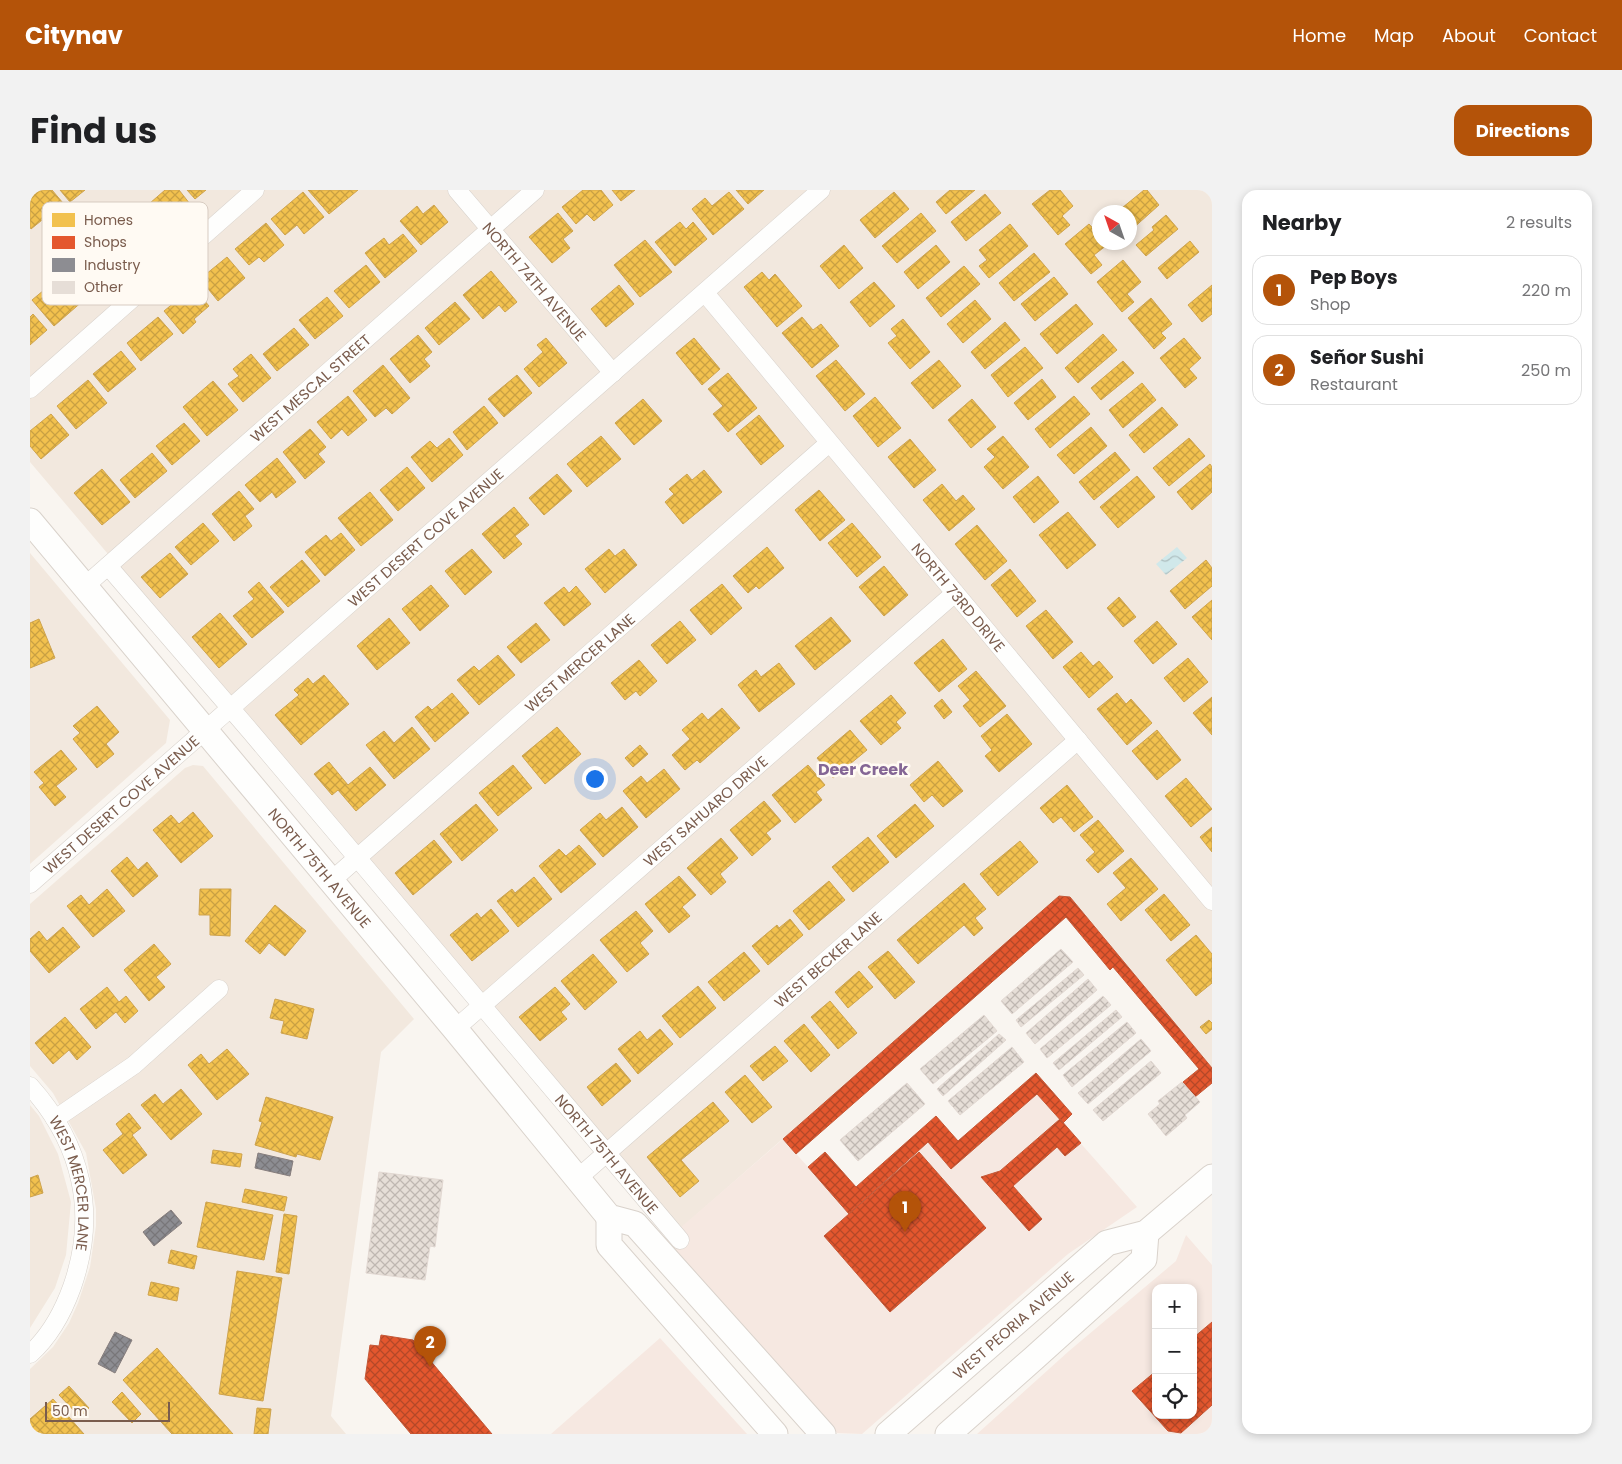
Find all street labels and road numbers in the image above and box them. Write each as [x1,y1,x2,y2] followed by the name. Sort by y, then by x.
[478,217,592,345] street label: NORTH 74TH AVENUE
[245,329,375,447] street label: WEST MESCAL STREET
[343,463,508,611] street label: WEST DESERT COVE AVENUE
[907,538,1010,656] street label: NORTH 73RD DRIVE
[520,608,639,717] street label: WEST MERCER LANE
[38,730,203,878] street label: WEST DESERT COVE AVENUE
[638,751,772,871] street label: WEST SAHUARO DRIVE
[264,803,376,932] street label: NORTH 75TH AVENUE
[769,906,886,1012] street label: WEST BECKER LANE
[551,1089,664,1218] street label: NORTH 75TH AVENUE
[45,1111,95,1253] street label: WEST MERCER LANE
[948,1266,1078,1384] street label: WEST PEORIA AVENUE

